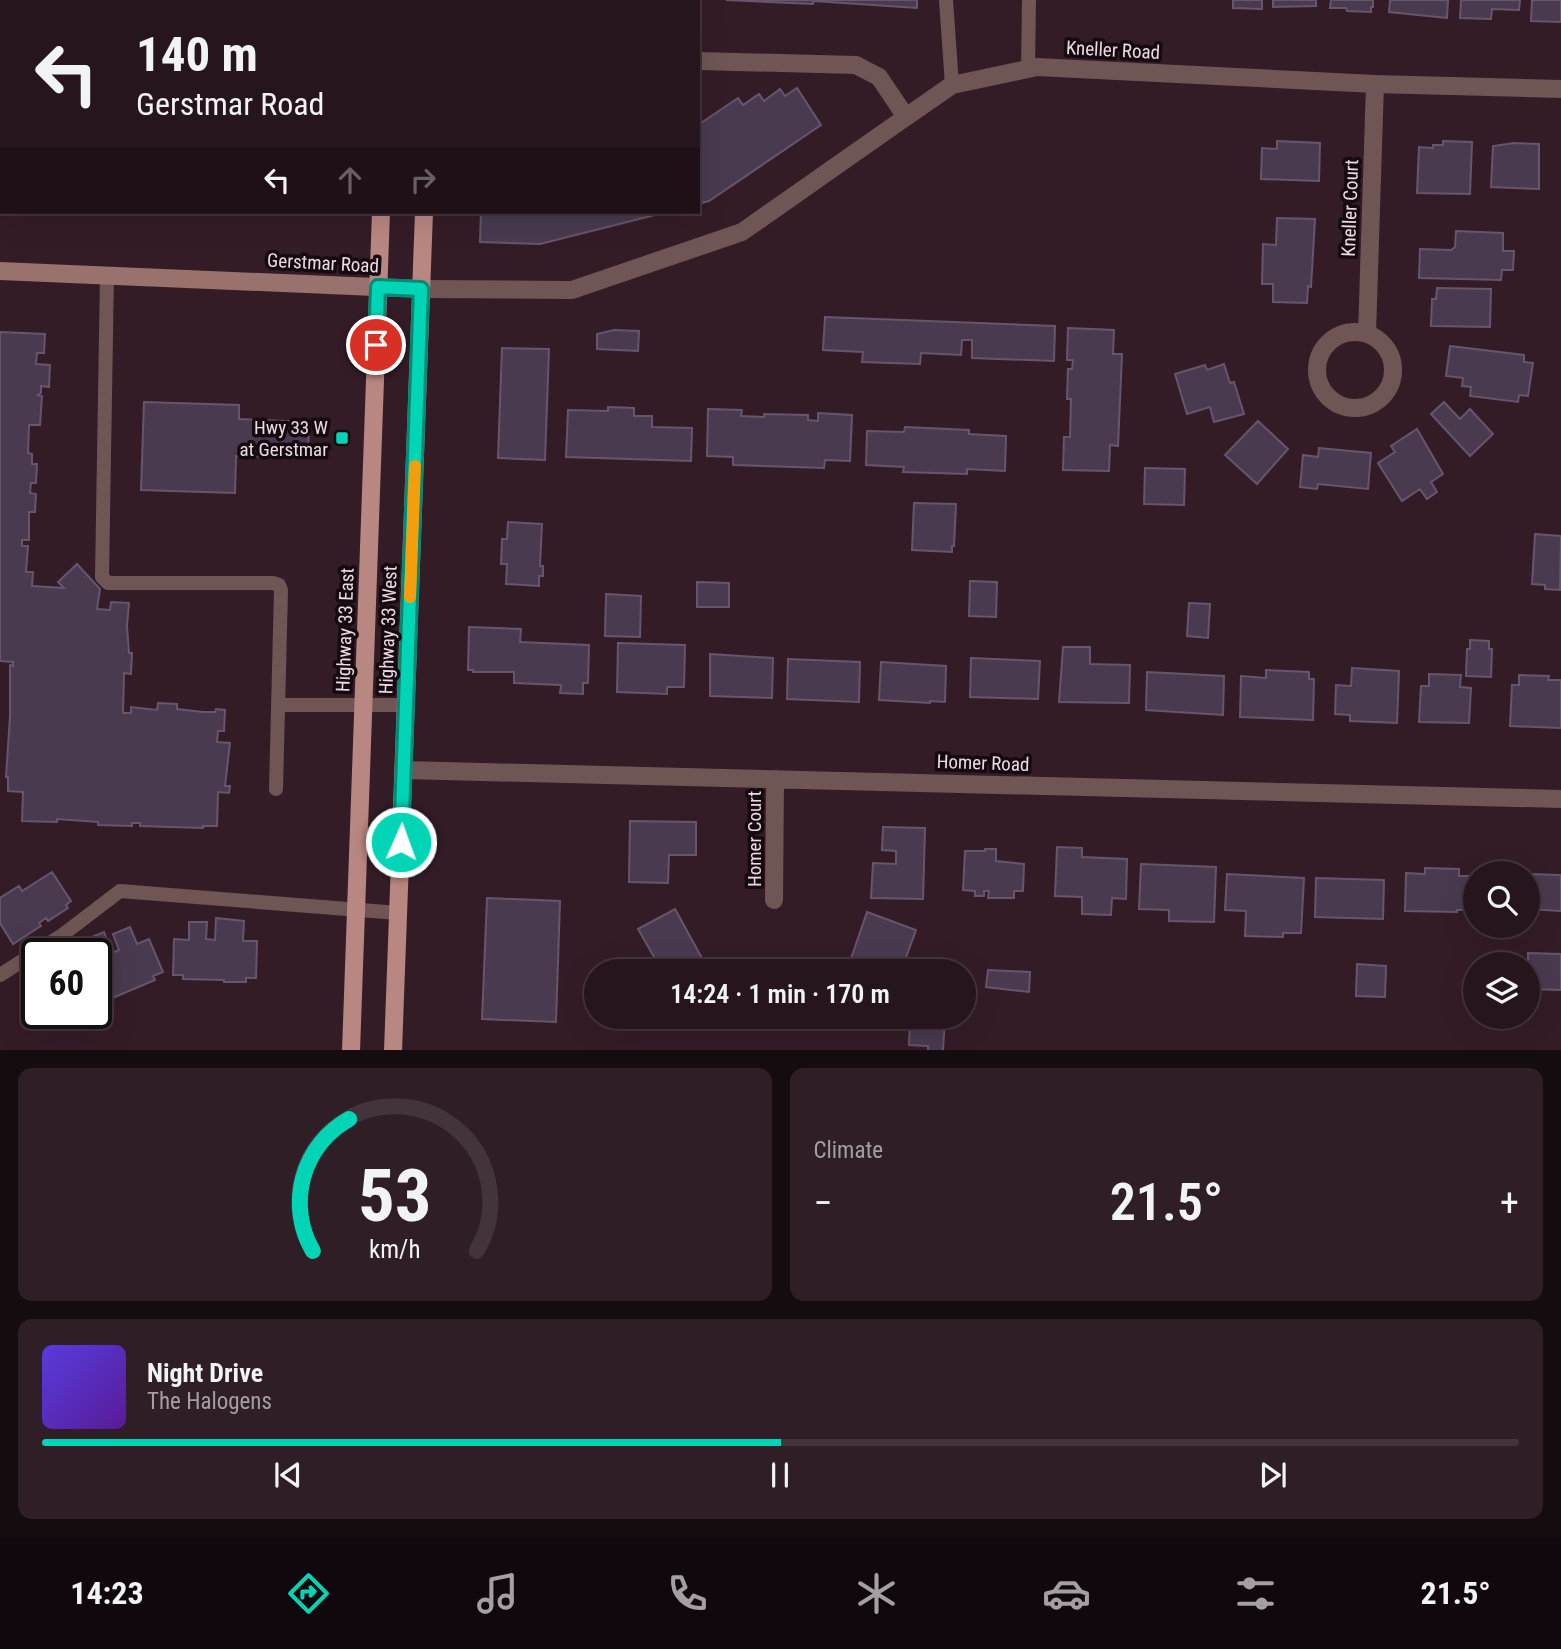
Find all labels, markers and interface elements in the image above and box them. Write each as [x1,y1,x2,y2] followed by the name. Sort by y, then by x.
[136,26,258,83] text: 140 m
[21,28,112,119] icon: left
[1065,36,1161,64] street label: Kneller Road
[136,85,324,123] text: Gerstmar Road
[1337,159,1363,257] street label: Kneller Court
[258,161,296,199] icon: left
[331,161,369,199] icon: ahead
[404,161,442,199] icon: right
[267,249,379,277] street label: Gerstmar Road
[346,315,406,375] pin
[357,326,395,364] icon: arrive
[240,416,328,461] place label: Hwy 33 W at Gerstmar
[334,430,350,446] marker: Hwy 33 W at Gerstmar
[374,565,402,695] street label: Highway 33 West
[331,568,359,692] street label: Highway 33 East
[936,750,1030,776] street label: Homer Road
[743,791,766,887] street label: Homer Court
[364,805,438,879] position arrow
[1463,861,1540,1029] map controls
[1463,861,1540,938] button: search
[21,938,112,1029] speed limit sign: 60
[1463,952,1540,1029] button: layers
[670,979,890,1009] text: 14:24 · 1 min · 170 m
[814,1137,883,1164] text: Climate
[358,1153,432,1239] text: 53
[1110,1172,1223,1233] text: 21.5°
[814,1181,833,1225] text: −
[1500,1181,1519,1225] text: +
[369,1234,420,1263] text: km/h
[147,1358,263,1388] text: Night Drive
[147,1388,272,1415] text: The Halogens
[269,1456,307,1494] icon: previous
[761,1456,799,1494] icon: pause
[1254,1456,1292,1494] icon: next
[284,1569,333,1618] icon: directions
[473,1569,522,1618] icon: music
[663,1569,712,1618] icon: phone
[852,1569,901,1618] icon: climate
[1042,1569,1091,1618] icon: car
[1231,1569,1280,1618] icon: filters
[70,1574,144,1612] text: 14:23
[1420,1574,1491,1612] text: 21.5°

